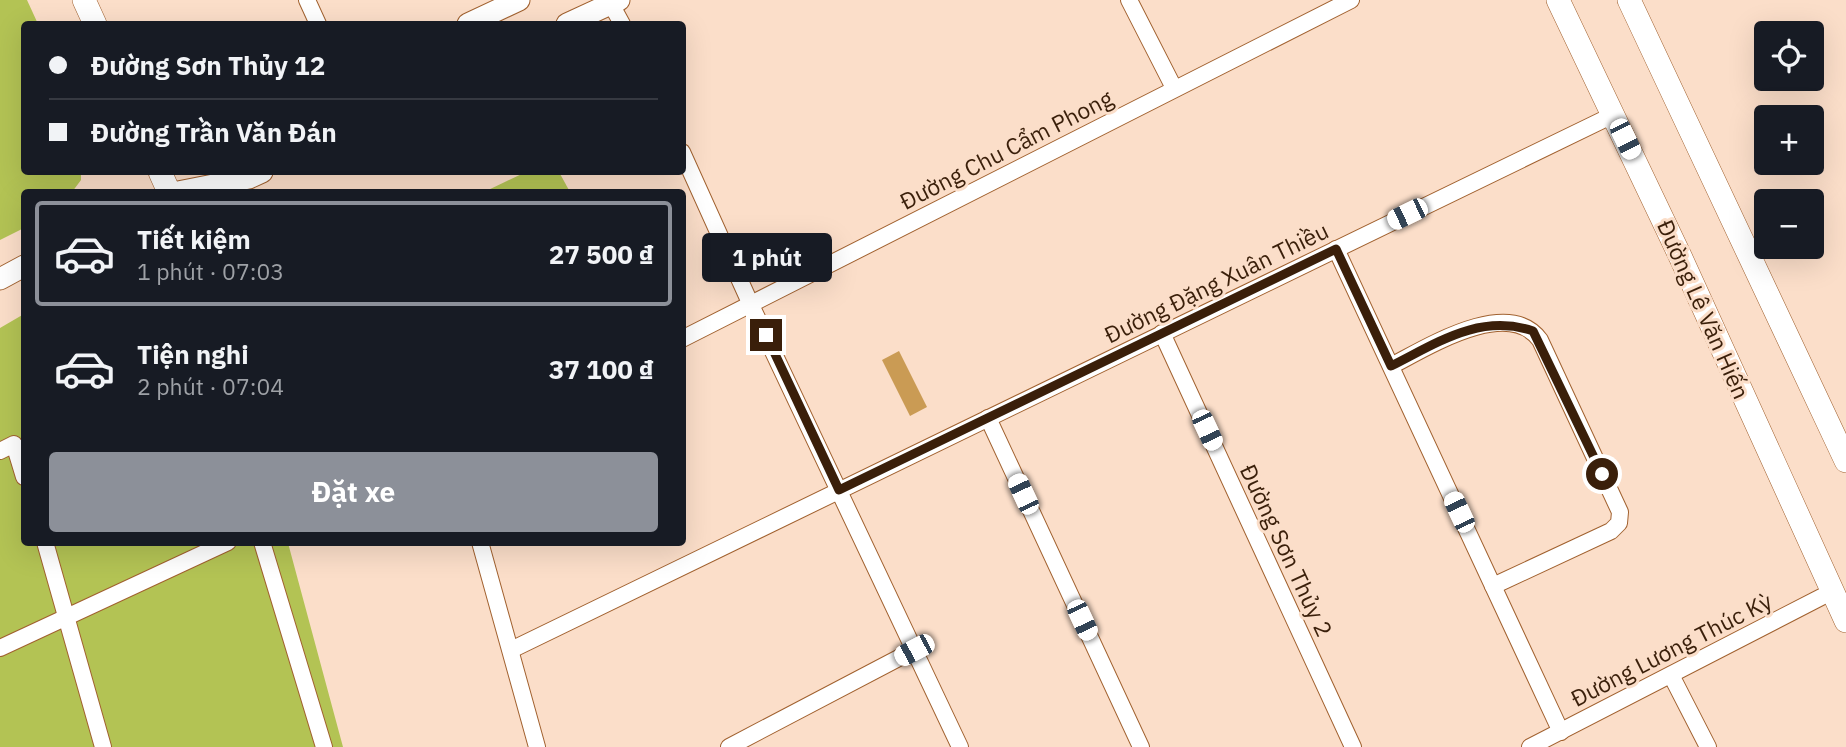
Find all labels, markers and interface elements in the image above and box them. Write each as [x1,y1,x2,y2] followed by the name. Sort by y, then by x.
[1754,21,1824,259] map controls
[1754,21,1824,91] button: locate
[91,48,325,82] text: Đường Sơn Thủy 12
[894,82,1118,216] street label: Đường Chu Cẩm Phong
[1754,105,1824,175] button: +
[91,115,337,149] text: Đường Trần Văn Đán
[1607,116,1644,162] car
[1754,189,1824,259] button: −
[1384,195,1431,233] car
[1099,215,1333,349] street label: Đường Đặng Xuân Thiều
[1651,215,1757,403] street label: Đường Lê Văn Hiến
[53,222,116,285] icon: car
[137,222,251,256] text: Tiết kiệm
[701,233,831,282] callout: 1 phút
[549,237,654,271] text: 27 500 ₫
[732,242,802,272] text: 1 phút
[137,256,284,286] text: 1 phút · 07:03
[750,319,782,351] route end
[53,337,116,400] icon: car
[137,337,249,371] text: Tiện nghi
[549,352,654,386] text: 37 100 ₫
[137,371,284,401] text: 2 phút · 07:04
[1189,407,1226,453] car
[49,452,658,532] button: Đặt xe
[1586,458,1618,490] route start
[1234,459,1340,641] street label: Đường Sơn Thủy 2
[1005,471,1042,517] car
[1441,489,1478,535] car
[1565,585,1777,713] street label: Đường Lương Thúc Kỳ
[1064,597,1101,643] car
[891,631,938,669] car

